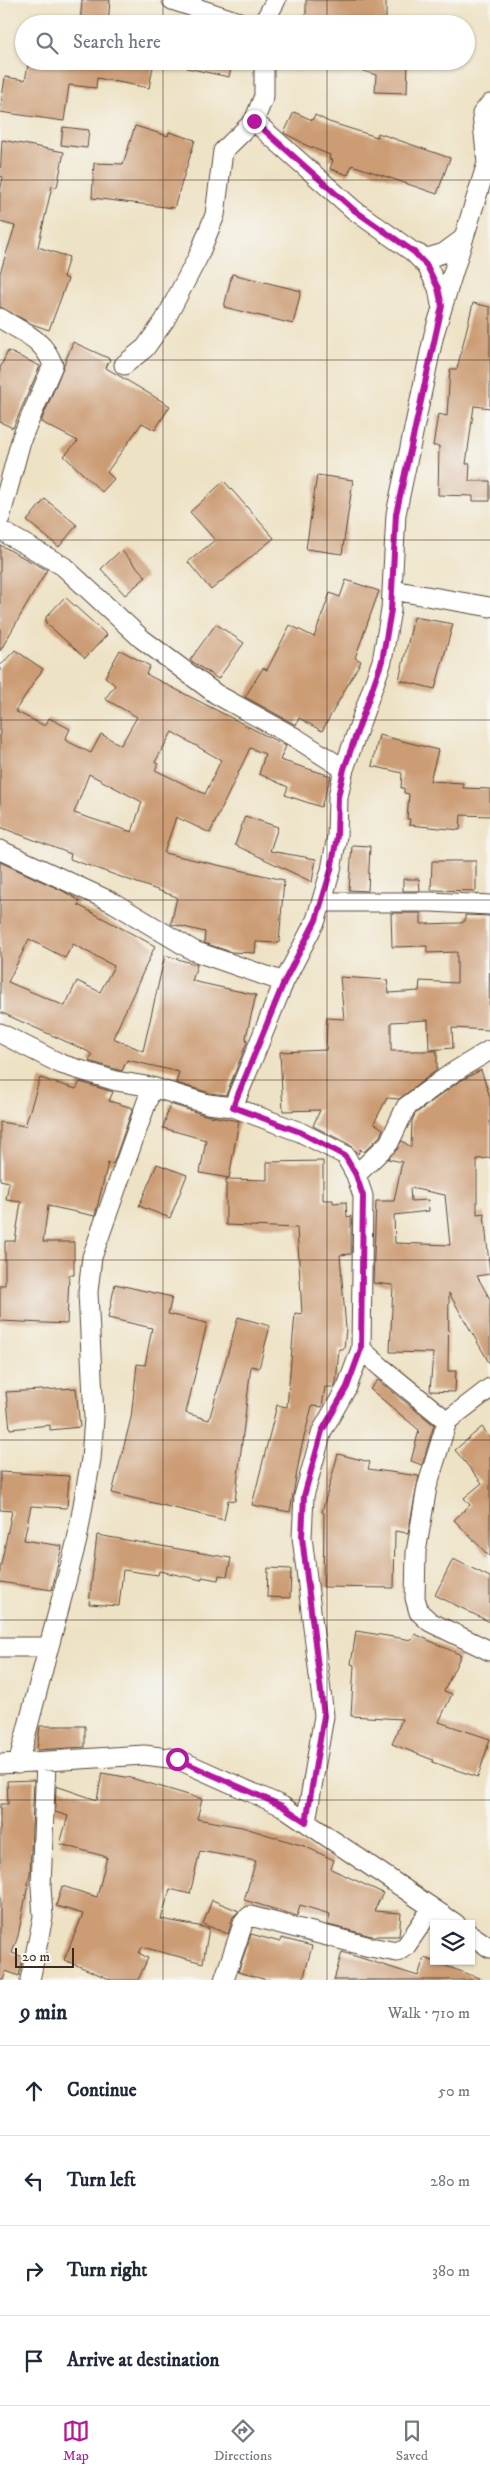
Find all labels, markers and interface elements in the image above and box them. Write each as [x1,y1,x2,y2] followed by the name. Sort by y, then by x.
[15,15,475,70] search box
[33,29,61,57] icon: search
[73,31,161,54] text: Search here
[243,110,266,133] route end
[166,1748,189,1771] route start
[430,1920,475,1965] map controls
[430,1920,475,1965] button: layers
[15,1945,74,1968] scale bar
[22,1948,50,1966] text: 20 m
[20,2000,67,2026] text: 9 min
[388,2003,470,2023] text: Walk · 710 m
[20,2077,48,2105] icon: ahead
[67,2079,137,2102] text: Continue
[438,2081,470,2101] text: 50 m
[20,2167,48,2195] icon: left
[67,2169,136,2192] text: Turn left
[430,2171,470,2191] text: 280 m
[20,2257,48,2285] icon: right
[67,2259,147,2282] text: Turn right
[432,2261,470,2281] text: 380 m
[20,2347,48,2375] icon: arrive
[67,2349,219,2372] text: Arrive at destination
[62,2417,90,2465] tab: Map
[214,2417,272,2465] tab: Directions
[396,2417,428,2465] tab: Saved

